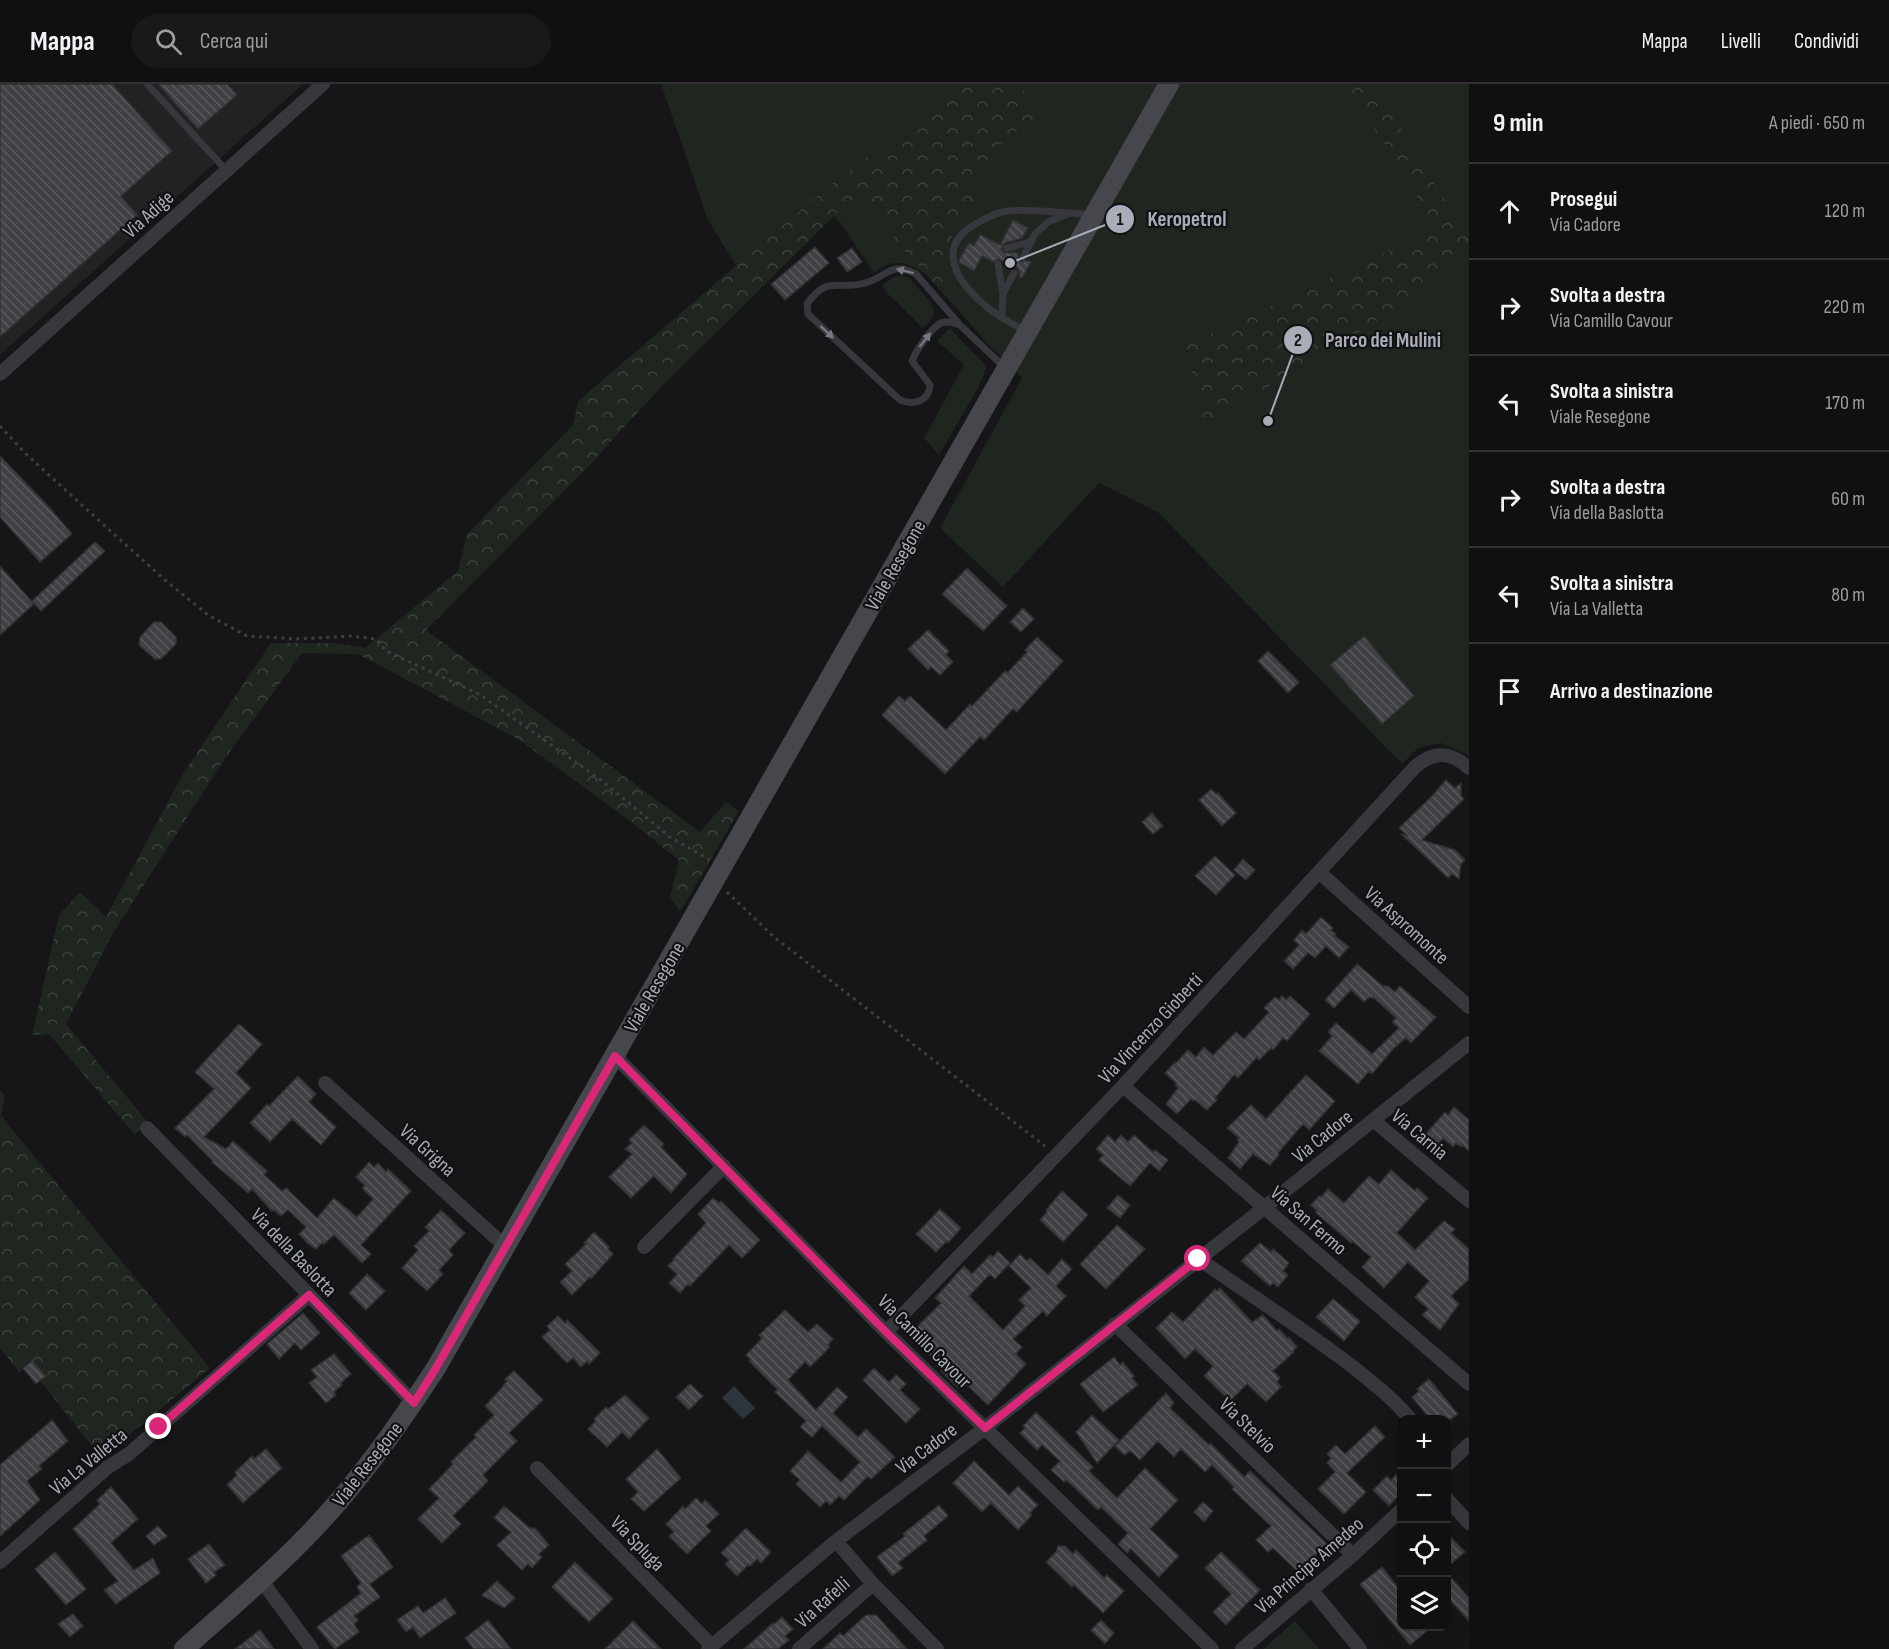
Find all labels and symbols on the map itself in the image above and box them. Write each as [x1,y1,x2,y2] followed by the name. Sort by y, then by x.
[118,186,179,244] street label: Via Adige
[1105,199,1238,238] callout: Keropetrol
[1148,207,1226,232] text: Keropetrol
[1116,209,1124,230] text: 1
[895,265,914,275] one-way arrow
[1283,321,1453,360] callout: Parco dei Mulini
[820,325,835,339] one-way arrow
[1325,328,1441,353] text: Parco dei Mulini
[1294,330,1302,351] text: 2
[919,333,931,348] one-way arrow
[860,516,931,615] street label: Viale Resegone
[1359,882,1453,970] street label: Via Aspromonte
[619,938,690,1037] street label: Viale Resegone
[1094,969,1208,1089] street label: Via Vincenzo Gioberti
[1386,1104,1452,1165] street label: Via Carnia
[1288,1105,1358,1168] street label: Via Cadore
[394,1119,460,1182] street label: Via Grigna
[1265,1181,1352,1261] street label: Via San Fermo
[245,1203,341,1302] street label: Via della Baslotta
[1184,1245,1210,1271] route start
[872,1290,976,1394] street label: Via Camillo Cavour
[1214,1393,1281,1459] street label: Via Stelvio
[145,1413,171,1439] route end
[327,1418,408,1512] street label: Viale Resegone
[891,1418,962,1480] street label: Via Cadore
[45,1423,132,1500] street label: Via La Valletta
[605,1511,670,1576] street label: Via Spluga
[1251,1512,1369,1619] street label: Via Principe Amedeo
[790,1572,855,1633] street label: Via Rafelli

